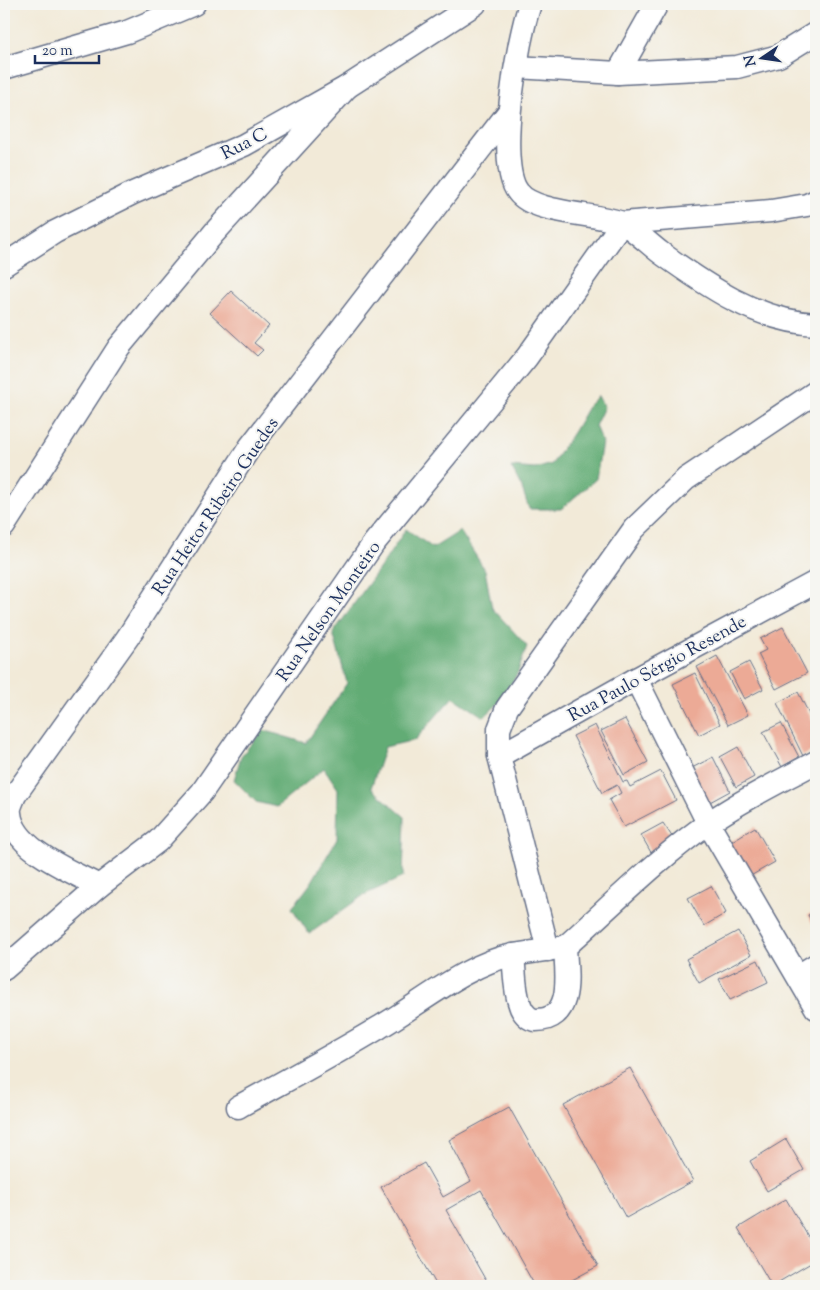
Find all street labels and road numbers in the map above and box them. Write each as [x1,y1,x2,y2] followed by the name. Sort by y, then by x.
[217,122,273,168] street label: Rua C
[147,413,286,601] street label: Rua Heitor Ribeiro Guedes
[271,536,388,688] street label: Rua Nelson Monteiro
[564,610,752,730] street label: Rua Paulo Sérgio Resende

